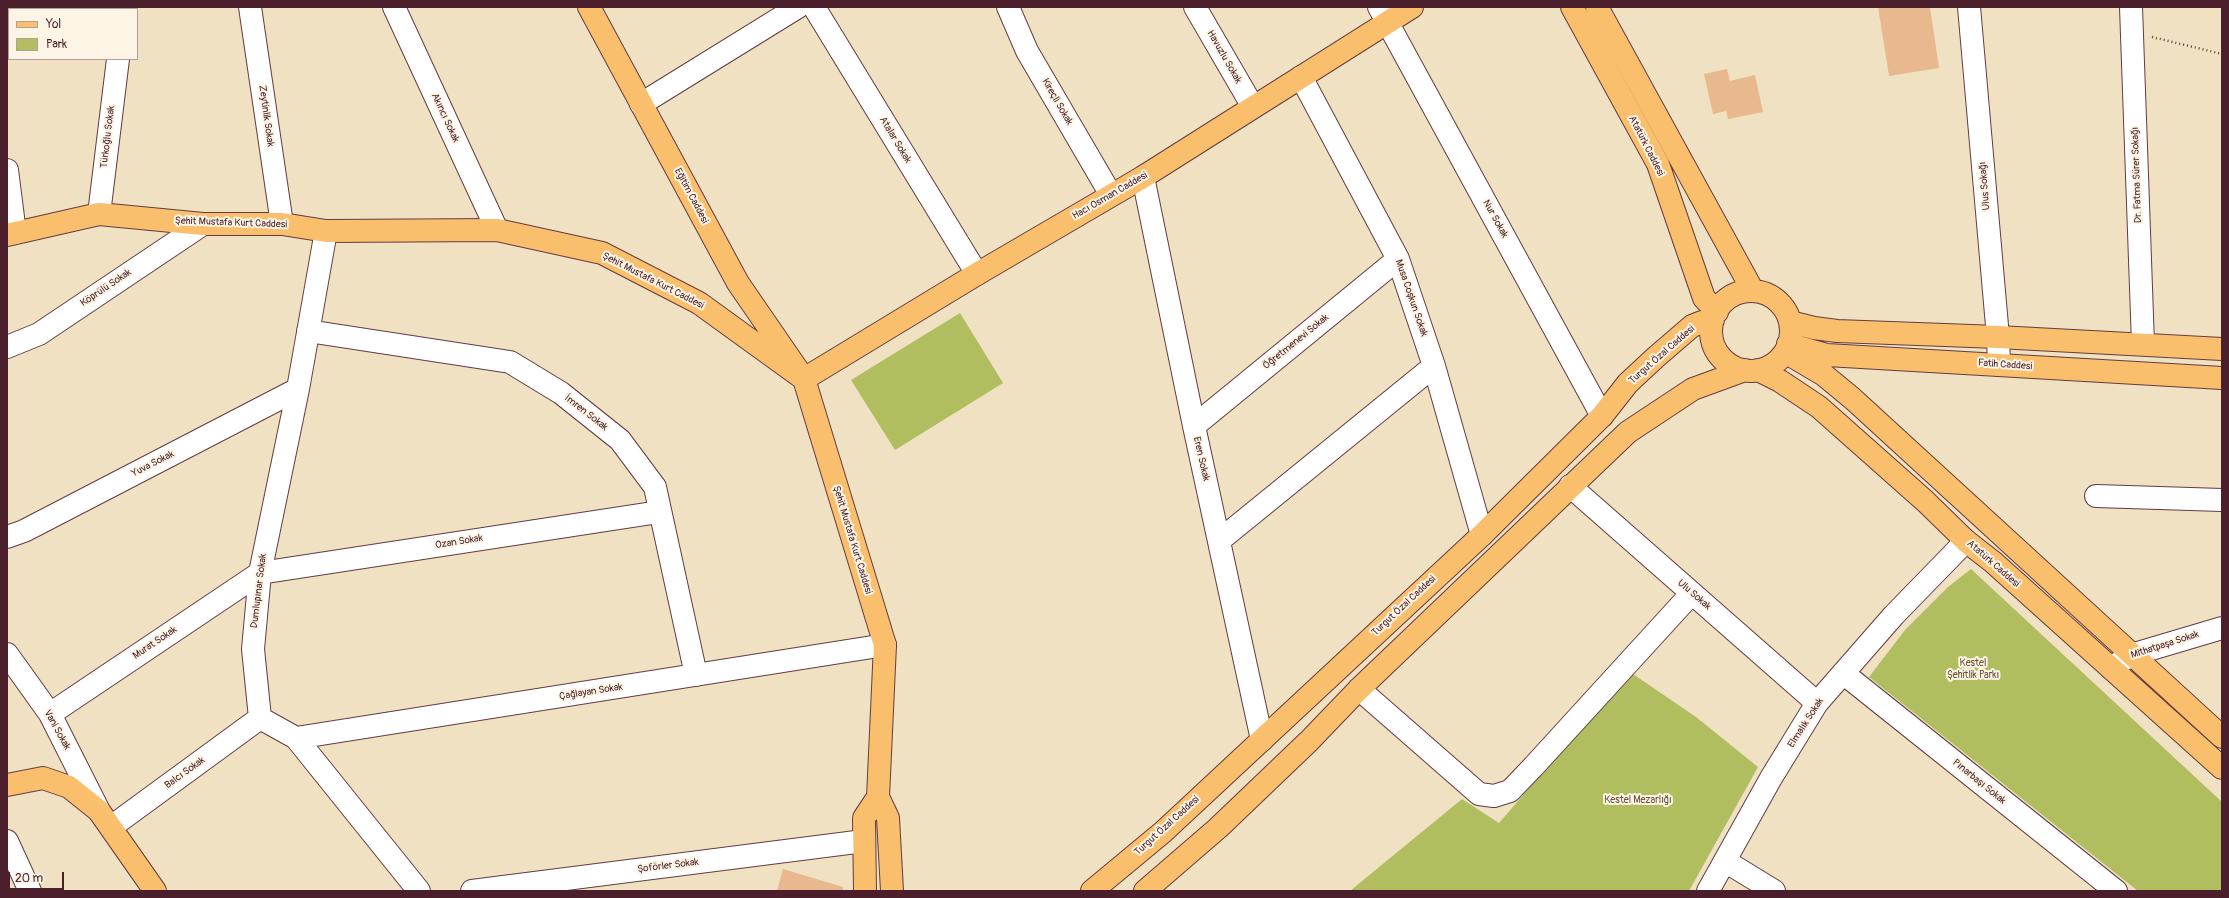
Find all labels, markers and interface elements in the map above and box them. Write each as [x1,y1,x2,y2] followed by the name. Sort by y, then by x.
[8,8,138,60] legend
[46,17,61,32] text: Yol
[1204,28,1244,86] street label: Havuzlu Sokak
[46,37,67,52] text: Park
[1039,77,1075,127] street label: Kireçli Sokak
[256,84,276,148] street label: Zeytinlik Sokak
[428,91,462,145] street label: Akıncı Sokak
[98,105,118,169] street label: Türkoğlu Sokak
[1626,114,1666,178] street label: Atatürk Caddesi
[876,115,914,165] street label: Atalar Sokak
[2129,127,2145,223] street label: Dr. Fatma Sürer Sokağı
[1977,161,1993,211] street label: Ulus Sokağı
[671,166,711,226] street label: Eğitim Caddesi
[1070,170,1150,222] street label: Hacı Osman Caddesi
[1480,198,1510,240] street label: Nur Sokak
[175,215,287,231] street label: Şehit Mustafa Kurt Caddesi
[600,250,706,312] street label: Şehit Mustafa Kurt Caddesi
[1392,258,1430,338] street label: Musa Coşkun Sokak
[78,267,134,309] street label: Köprülü Sokak
[1261,312,1331,372] street label: Öğretmenevi Sokak
[1627,323,1697,387] street label: Turgut Özal Caddesi
[1977,357,2033,373] street label: Fatih Caddesi
[562,392,610,434] street label: İmren Sokak
[1190,436,1212,482] street label: Eren Sokak
[130,448,176,480] street label: Yuva Sokak
[830,485,874,595] street label: Şehit Mustafa Kurt Caddesi
[434,532,484,552] street label: Ozan Sokak
[1964,538,2022,590] street label: Atatürk Caddesi
[248,553,270,629] street label: Dumlupınar Sokak
[1369,573,1439,639] street label: Turgut Özal Caddesi
[1675,577,1713,613] street label: Ulu Sokak
[131,624,179,662] street label: Murat Sokak
[2129,628,2201,662] street label: Mithatpaşa Sokak
[1947,657,1999,680] park label: Kestel Şehitlik Parkı
[559,681,623,703] street label: Çağlayan Sokak
[1786,696,1826,750] street label: Elmalık Sokak
[41,708,73,752] street label: Vani Sokak
[163,754,207,792] street label: Balcı Sokak
[1950,757,2008,807] street label: Pınarbaşı Sokak
[1132,794,1202,858] street label: Turgut Özal Caddesi
[1604,794,1672,806] park label: Kestel Mezarlığı
[637,856,699,876] street label: Şoförler Sokak
[10,864,66,890] scale bar
[15,871,43,886] text: 20 m

